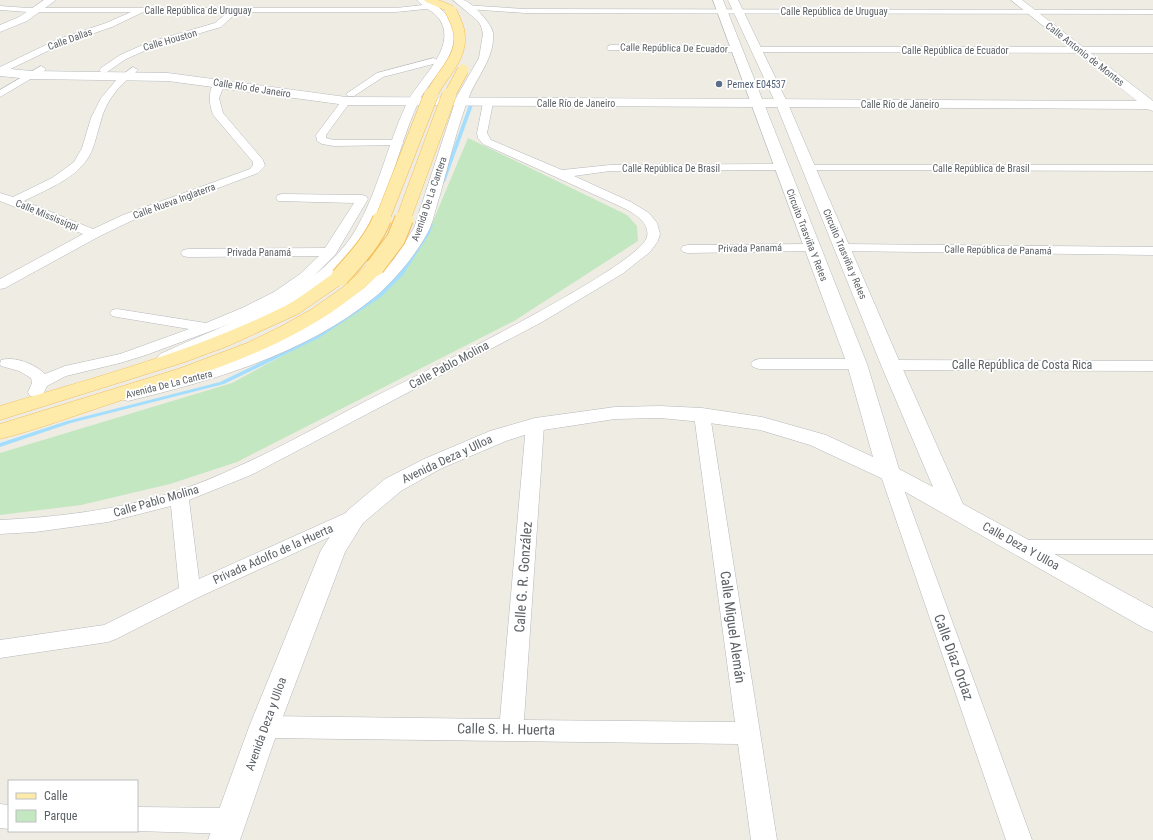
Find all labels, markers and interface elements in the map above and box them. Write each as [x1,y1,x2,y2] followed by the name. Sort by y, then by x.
[144,5,252,16] street label: Calle República de Uruguay
[780,6,888,17] street label: Calle República de Uruguay
[1044,20,1127,88] street label: Calle Antonio de Montes
[46,26,94,52] street label: Calle Dallas
[142,27,198,53] street label: Calle Houston
[620,42,728,54] street label: Calle República De Ecuador
[901,45,1009,56] street label: Calle República de Ecuador
[212,76,292,100] street label: Calle Río de Janeiro
[714,79,724,89] marker: Pemex E04537
[727,79,786,90] place label: Pemex E04537
[537,98,615,109] street label: Calle Río de Janeiro
[861,99,939,110] street label: Calle Río de Janeiro
[409,155,449,243] street label: Avenida De La Cantera
[622,163,720,174] street label: Calle República De Brasil
[932,163,1030,174] street label: Calle República de Brasil
[131,181,217,221] street label: Calle Nueva Inglaterra
[784,187,830,283] street label: Circuito Trasviña Y Retes
[14,197,80,233] street label: Calle Mississippi
[821,207,869,301] street label: Circuito Trasviña y Retes
[718,242,782,254] street label: Privada Panamá
[944,244,1052,256] street label: Calle República de Panamá
[227,247,291,258] street label: Privada Panamá
[407,338,492,392] street label: Calle Pablo Molina
[952,358,1093,372] street label: Calle República de Costa Rica
[125,368,214,400] street label: Avenida De La Cantera
[399,432,495,486] street label: Avenida Deza y Ulloa
[112,482,201,520] street label: Calle Pablo Molina
[980,519,1062,573] street label: Calle Deza Y Ulloa
[211,521,336,587] street label: Privada Adolfo de la Huerta
[511,521,535,633] street label: Calle G. R. González
[717,570,749,684] street label: Calle Miguel Alemán
[931,612,977,702] street label: Calle Díaz Ordaz
[243,675,289,773] street label: Avenida Deza y Ulloa
[457,720,555,738] street label: Calle S. H. Huerta
[8,780,138,832] legend
[44,789,68,803] text: Calle
[44,809,78,823] text: Parque

